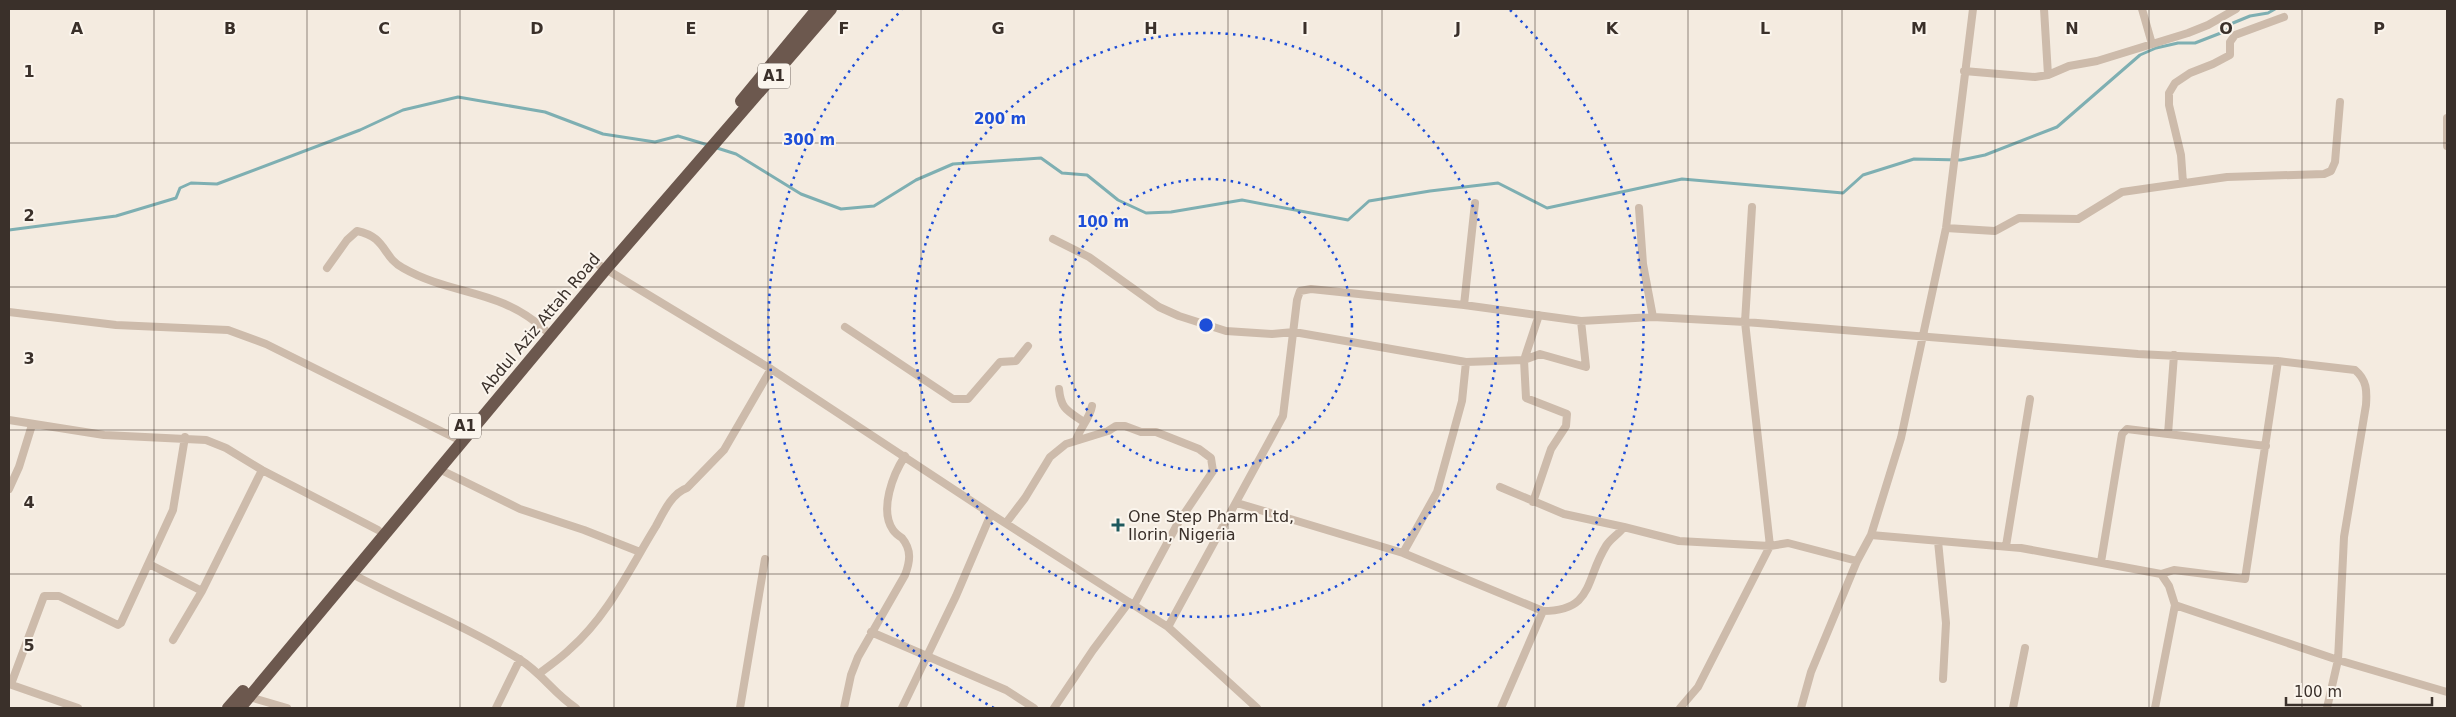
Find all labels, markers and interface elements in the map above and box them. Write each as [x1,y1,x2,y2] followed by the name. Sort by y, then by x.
[71,19,84,38] text: A
[224,19,236,38] text: B
[378,19,390,38] text: C
[530,19,544,38] text: D
[686,19,696,38] text: E
[839,19,849,38] text: F
[991,19,1005,38] text: G
[1144,19,1158,38] text: H
[1302,19,1308,38] text: I
[1454,19,1461,38] text: J
[1606,19,1619,38] text: K
[1760,19,1770,38] text: L
[1911,19,1927,38] text: M
[2065,19,2079,38] text: N
[2219,19,2233,38] text: O
[2373,19,2385,38] text: P
[23,62,35,81] text: 1
[758,64,790,88] road number: A1
[974,110,1026,128] text: 200 m
[783,131,835,149] text: 300 m
[23,206,35,225] text: 2
[1077,213,1129,231] text: 100 m
[476,249,604,397] street label: Abdul Aziz Attah Road
[1197,316,1215,334] centre of rings
[23,349,35,368] text: 3
[449,414,481,438] road number: A1
[23,493,35,512] text: 4
[1128,507,1294,544] place label: One Step Pharm Ltd, Ilorin, Nigeria
[1112,519,1124,531] marker: One Step Pharm Ltd, Ilorin, Nigeria
[23,636,35,655] text: 5
[2286,674,2432,706] scale bar
[2294,683,2342,701] text: 100 m

